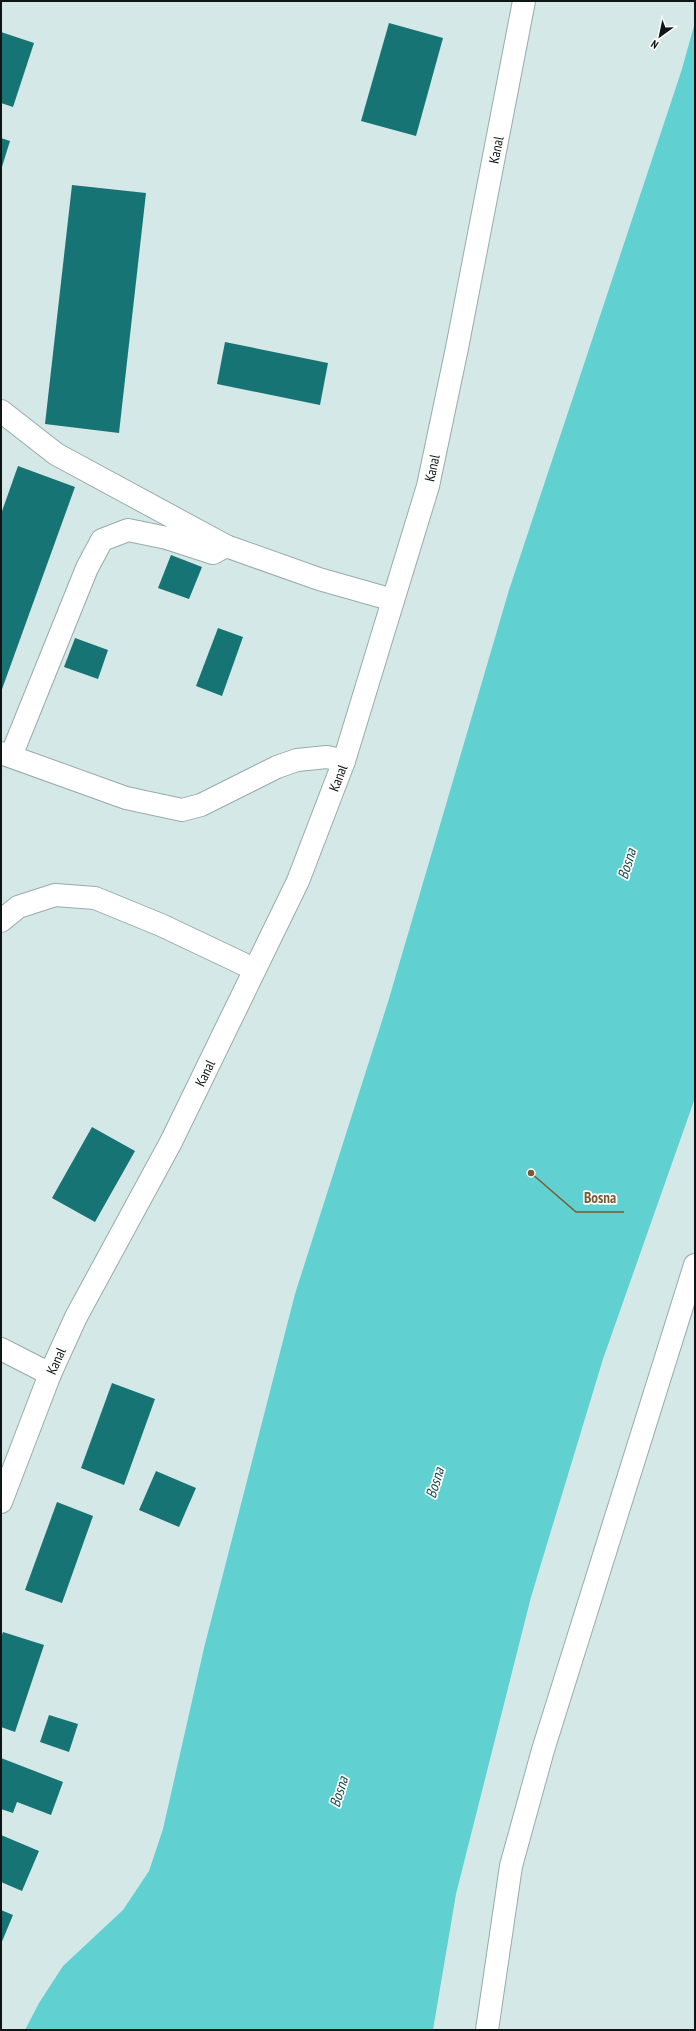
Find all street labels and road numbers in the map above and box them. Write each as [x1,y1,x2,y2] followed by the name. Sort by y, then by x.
[485,134,508,165] street label: Kanal
[420,452,444,483] street label: Kanal
[325,761,352,794] street label: Kanal
[191,1056,219,1089] street label: Kanal
[42,1344,70,1377] street label: Kanal

